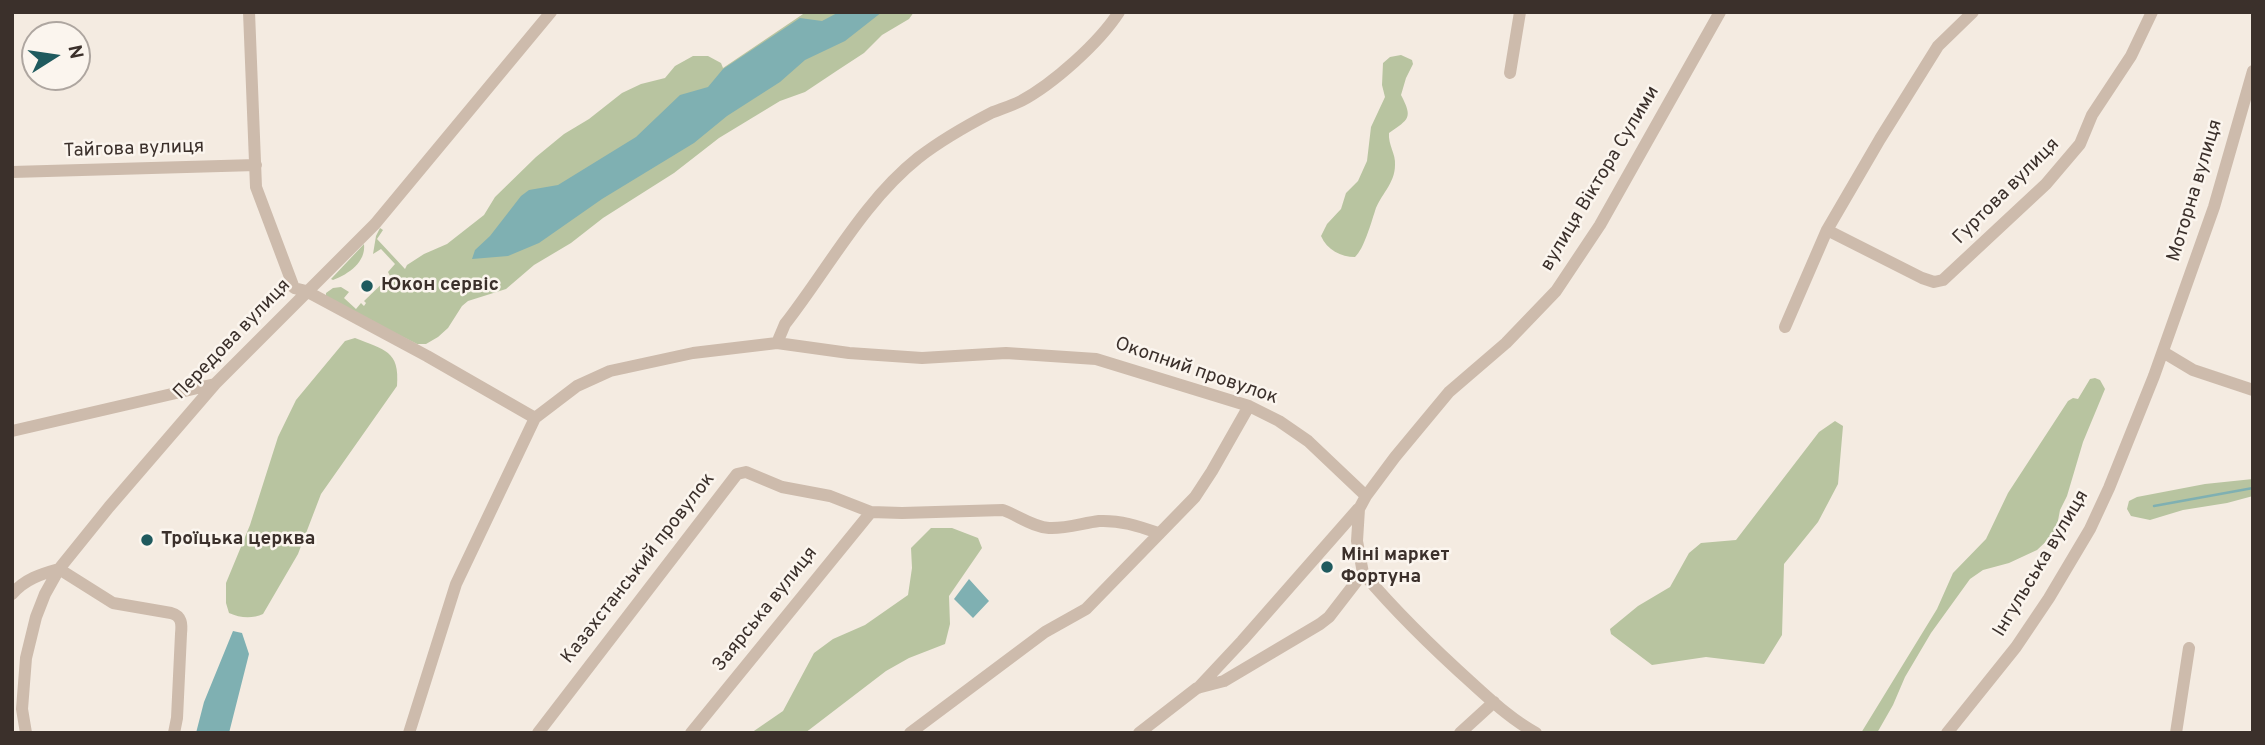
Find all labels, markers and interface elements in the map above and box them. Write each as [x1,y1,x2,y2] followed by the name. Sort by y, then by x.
[21,21,91,91] north arrow
[61,43,88,61] text: N
[1537,82,1665,276] street label: вулиця Віктора Сулими
[2164,117,2228,265] street label: Моторна вулиця
[1949,134,2065,250] street label: Гуртова вулиця
[63,136,205,164] street label: Тайгова вулиця
[170,275,296,405] street label: Передова вулиця
[381,275,499,297] place label: Юкон сервіс
[359,278,375,294] marker: Юкон сервіс
[1111,333,1281,411] street label: Окопний провулок
[557,469,721,669] street label: Казахстанський провулок
[1989,487,2095,641] street label: Інгульська вулиця
[161,529,315,551] place label: Троїцька церква
[139,532,155,548] marker: Троїцька церква
[709,543,823,677] street label: Заярська вулиця
[1341,545,1449,589] place label: Міні маркет Фортуна
[1319,559,1335,575] marker: Міні маркет Фортуна

